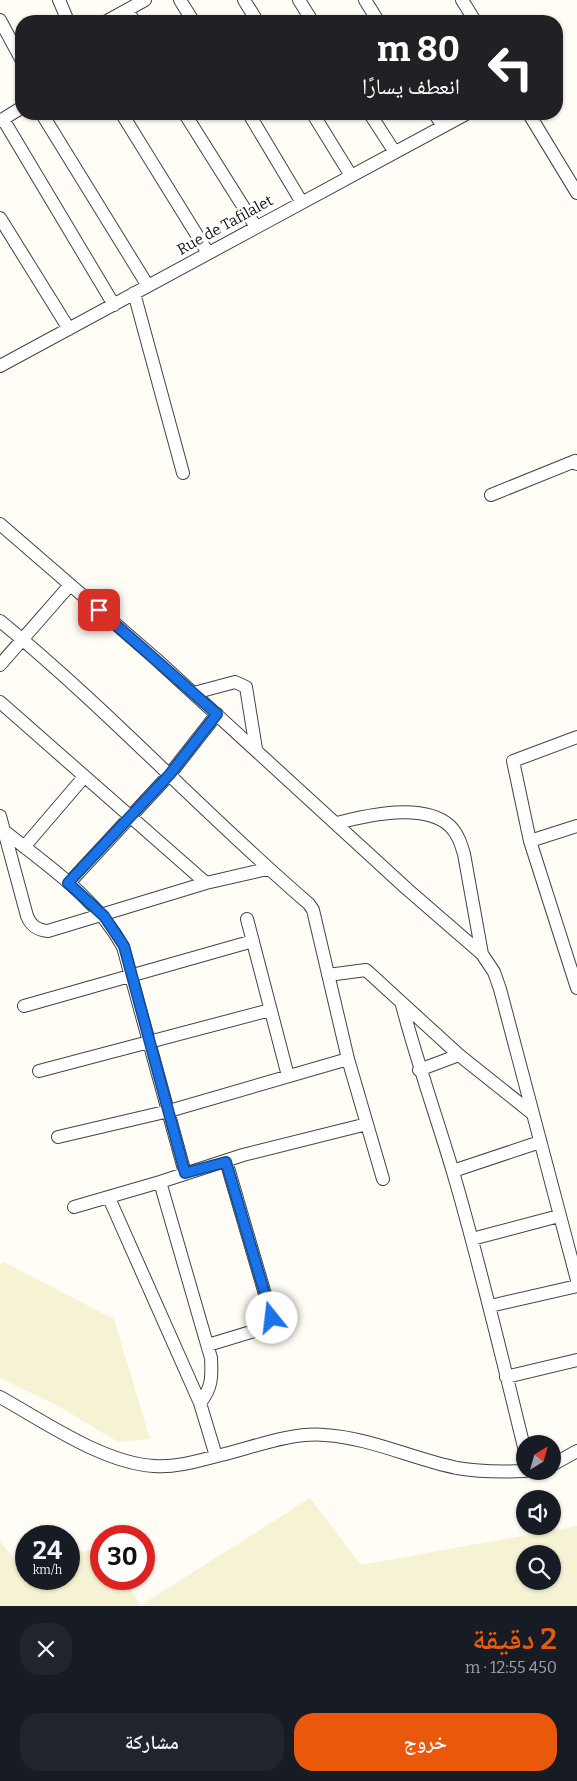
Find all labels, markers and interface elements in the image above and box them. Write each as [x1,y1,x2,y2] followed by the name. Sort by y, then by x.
[377,28,460,70] text: 80 m
[478,35,543,100] icon: left
[362,73,460,100] text: انعطف يسارًا
[174,191,276,259] street label: Rue de Tafilalet
[78,589,120,631] pin
[85,596,113,624] icon: arrive
[245,1291,297,1343] position arrow
[516,1435,561,1480] north arrow
[516,1435,561,1590] map controls
[516,1490,561,1535] button: sound
[90,1525,155,1590] speed limit sign: 30
[33,1536,62,1566] text: 24
[516,1545,561,1590] button: search
[33,1563,62,1577] text: km/h
[472,1621,557,1657] text: 2 دقيقة
[20,1623,72,1675] button: close
[465,1658,557,1677] text: 450 m · 12:55
[20,1713,284,1771] button: مشاركة
[294,1713,557,1771] button: خروج

